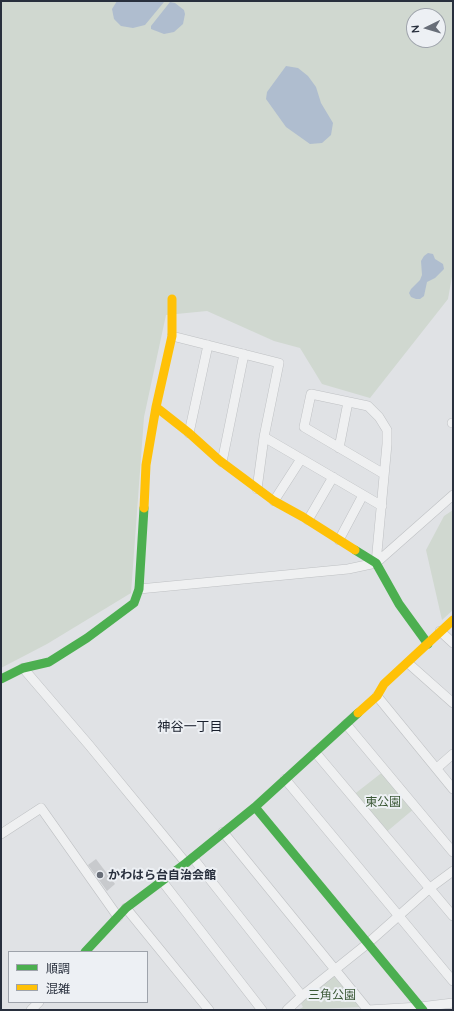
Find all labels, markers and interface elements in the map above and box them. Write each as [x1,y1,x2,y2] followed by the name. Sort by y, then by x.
[406,8,446,48] north arrow
[408,24,422,34] text: N
[158,719,222,735] district label: 神谷一丁目
[365,795,401,809] park label: 東公園
[108,868,216,882] place label: かわはら台自治会館
[95,870,105,880] marker: かわはら台自治会館
[8,951,148,1003] legend
[46,961,70,976] text: 順調
[46,981,70,996] text: 混雑
[308,988,356,1002] park label: 三角公園

